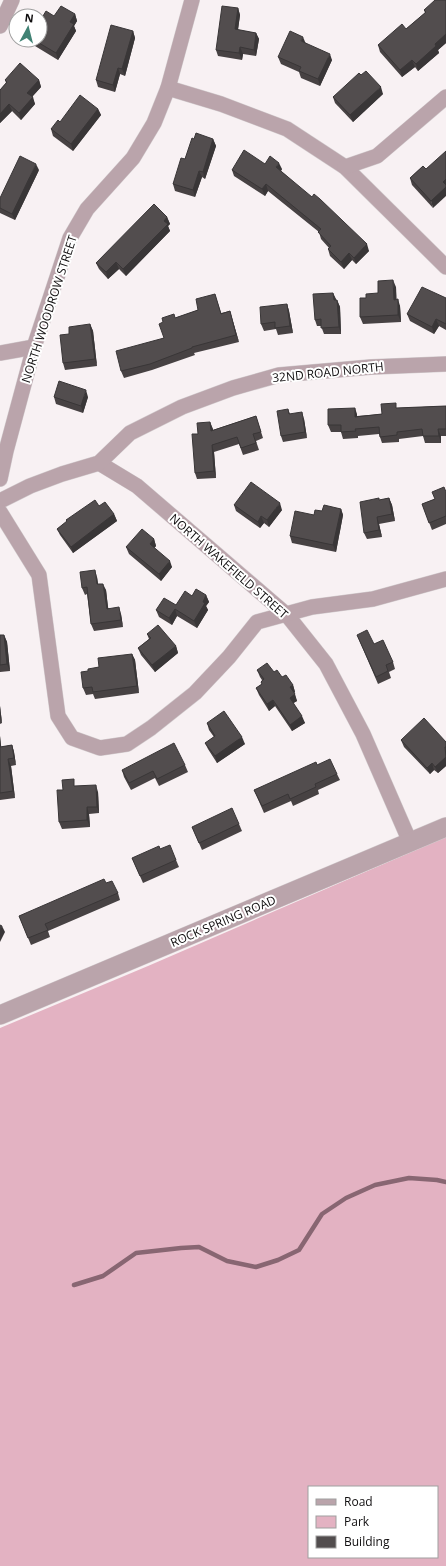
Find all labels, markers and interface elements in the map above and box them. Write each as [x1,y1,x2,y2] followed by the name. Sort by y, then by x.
[8,8,48,48] north arrow
[24,10,35,26] text: N
[17,233,81,385] street label: NORTH WOODROW STREET
[271,358,385,386] street label: 32ND ROAD NORTH
[166,510,292,622] street label: NORTH WAKEFIELD STREET
[168,891,278,951] street label: ROCK SPRING ROAD
[308,1486,438,1558] legend
[344,1493,373,1510] text: Road
[344,1513,370,1530] text: Park
[344,1533,390,1550] text: Building

